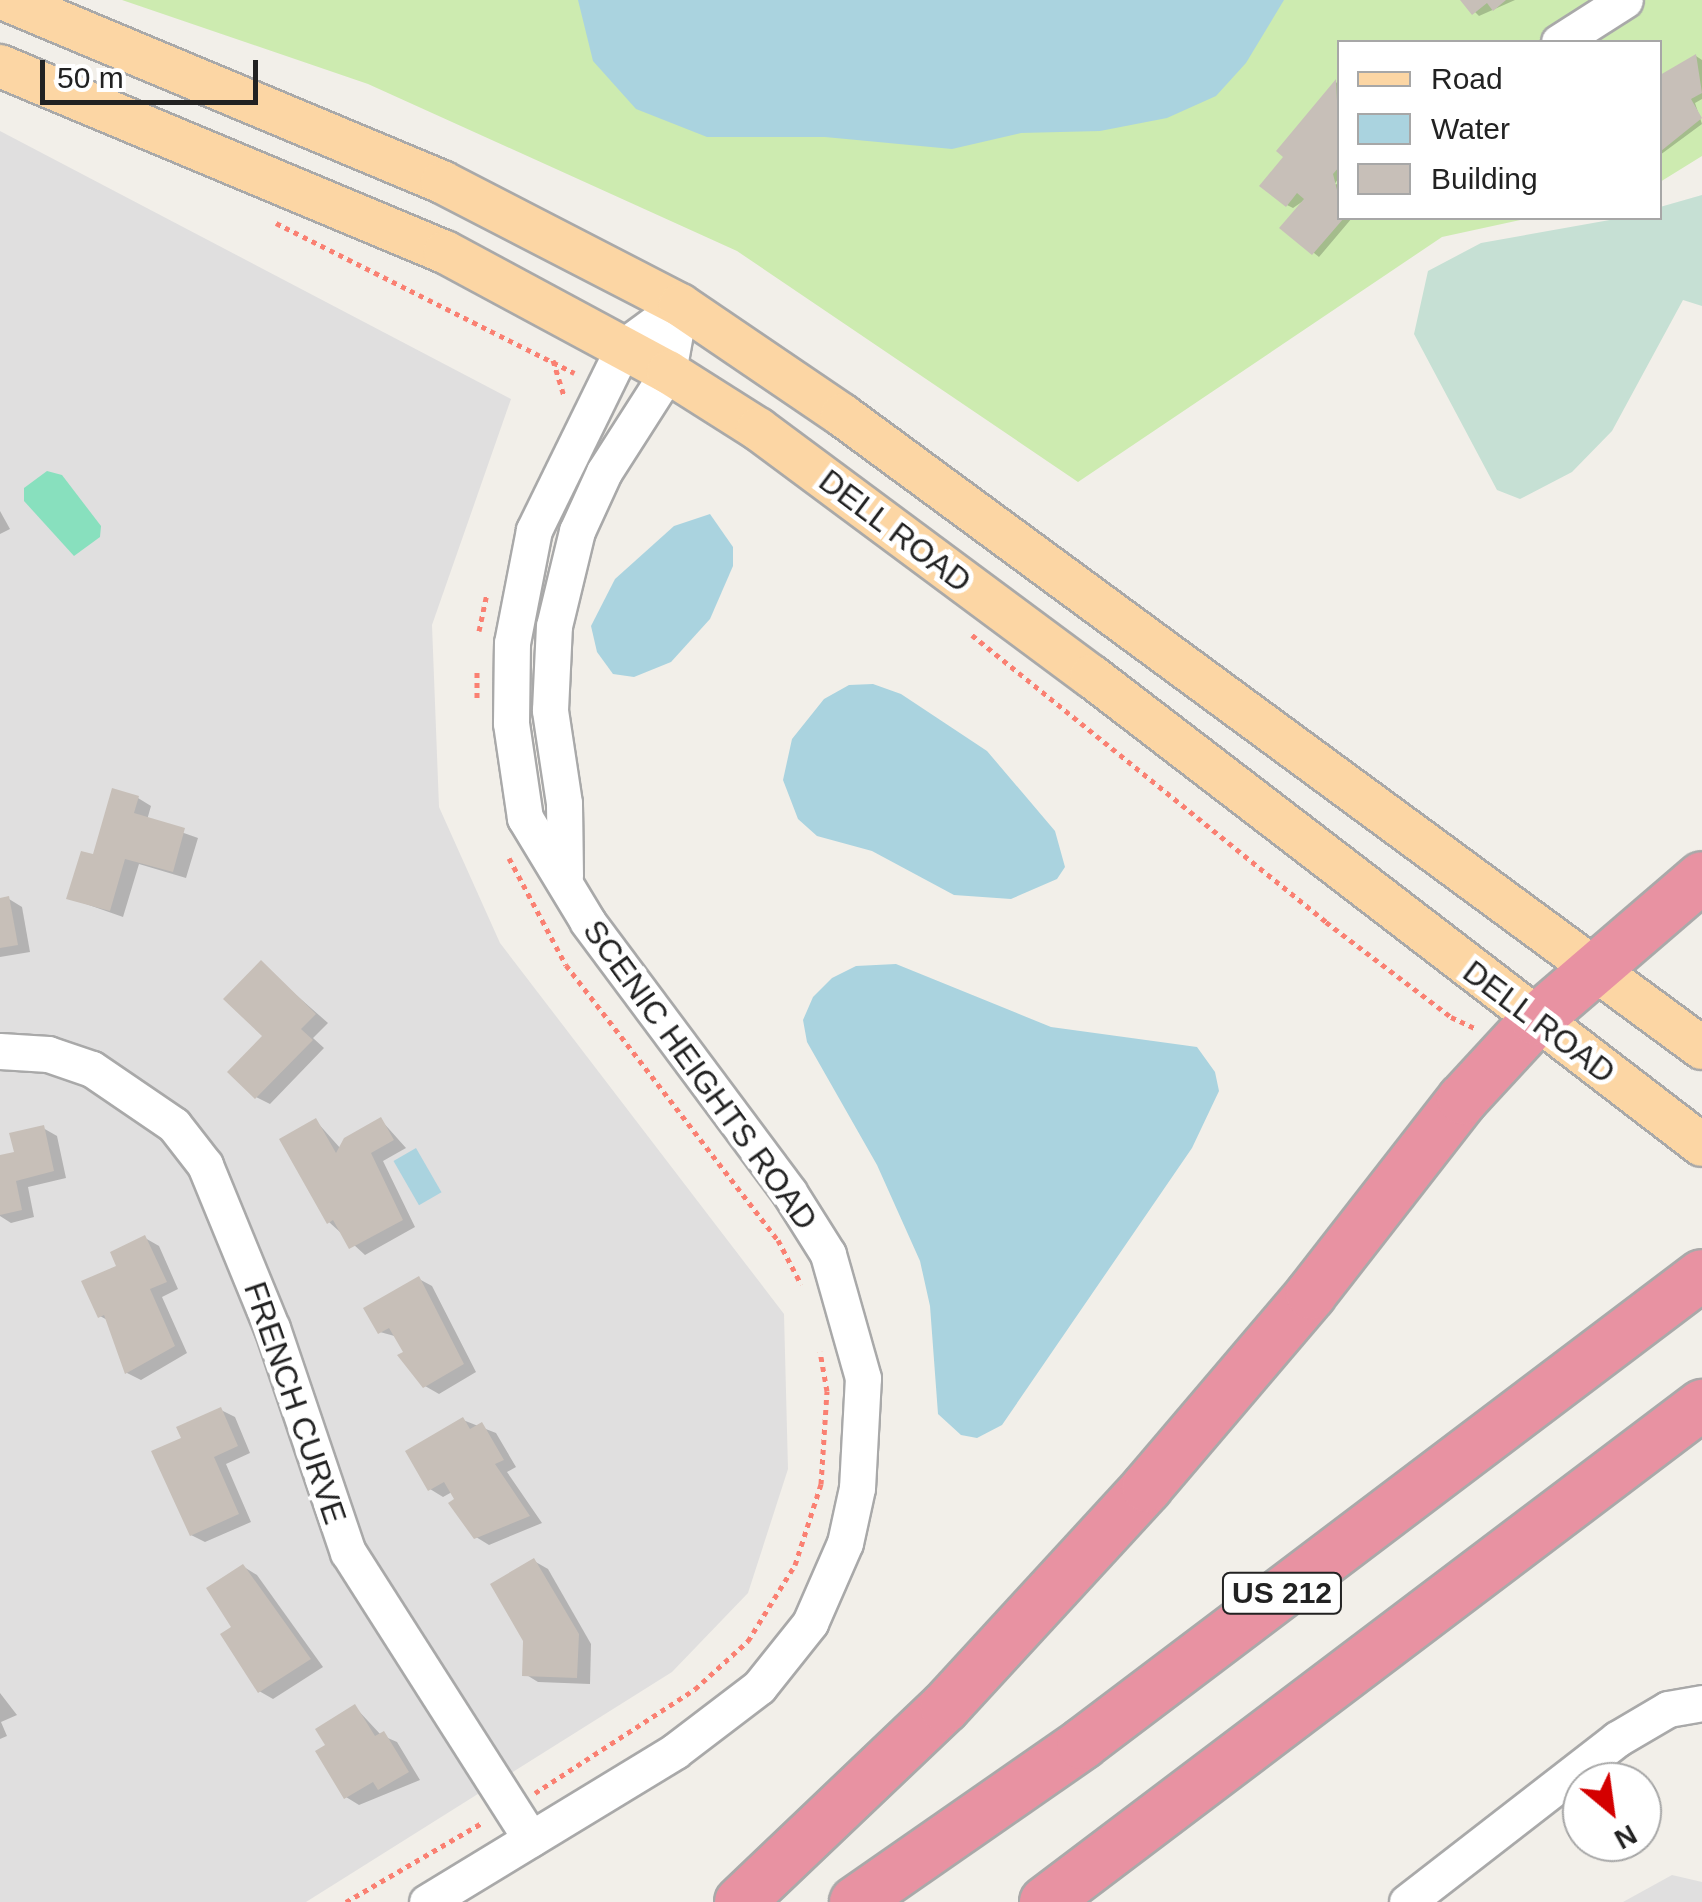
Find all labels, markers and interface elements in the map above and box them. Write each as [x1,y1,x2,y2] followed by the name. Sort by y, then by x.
[45,40,262,102] scale bar
[1337,40,1662,220] legend
[57,61,124,94] text: 50 m
[1431,62,1503,95] text: Road
[1431,112,1510,145] text: Water
[1431,162,1538,195] text: Building
[811,461,979,601] street label: DELL ROAD
[575,913,825,1237] street label: SCENIC HEIGHTS ROAD
[1455,952,1623,1092] street label: DELL ROAD
[236,1277,354,1529] street label: FRENCH CURVE
[1220,1568,1344,1618] road number: US 212
[1562,1762,1662,1862] north arrow
[1609,1818,1642,1855] text: N

